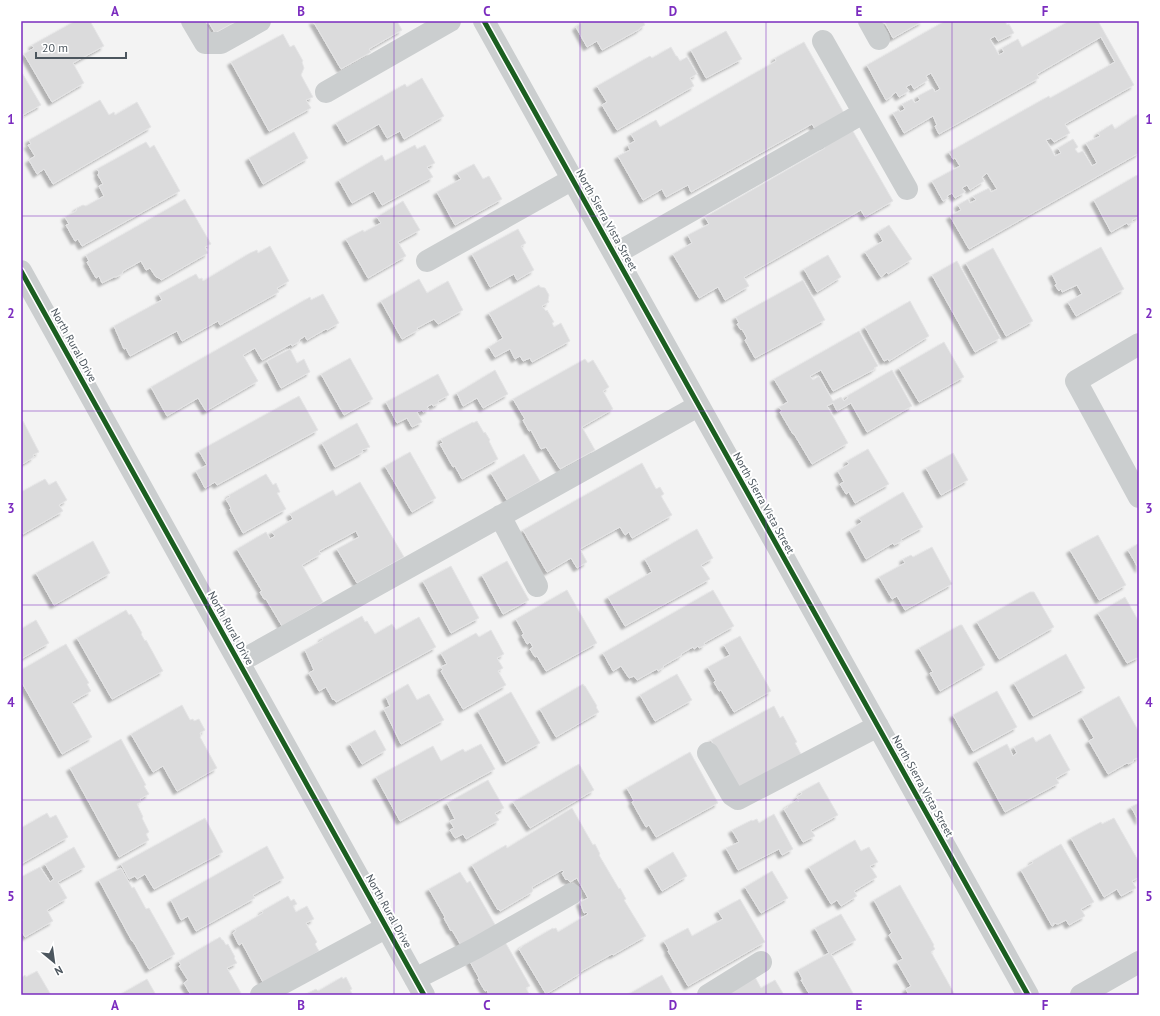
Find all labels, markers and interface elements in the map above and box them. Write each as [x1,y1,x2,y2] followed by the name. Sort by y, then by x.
[111,3,119,20] text: A
[297,3,305,20] text: B
[483,3,491,20] text: C
[669,3,677,20] text: D
[856,3,863,20] text: E
[1042,3,1049,20] text: F
[36,34,126,60] scale bar
[42,40,68,55] text: 20 m
[7,111,15,128] text: 1
[1145,111,1153,128] text: 1
[573,167,641,273] street label: North Sierra Vista Street
[7,305,15,322] text: 2
[1145,305,1153,322] text: 2
[48,306,100,385] street label: North Rural Drive
[730,450,798,556] street label: North Sierra Vista Street
[7,500,15,517] text: 3
[1145,500,1153,517] text: 3
[205,589,257,668] street label: North Rural Drive
[7,694,15,711] text: 4
[1145,694,1153,711] text: 4
[889,733,957,839] street label: North Sierra Vista Street
[363,872,415,951] street label: North Rural Drive
[7,888,15,905] text: 5
[1145,888,1153,905] text: 5
[34,942,74,982] north arrow
[52,963,65,979] text: N
[111,997,119,1014] text: A
[297,997,305,1014] text: B
[483,997,491,1014] text: C
[669,997,677,1014] text: D
[856,997,863,1014] text: E
[1042,997,1049,1014] text: F

